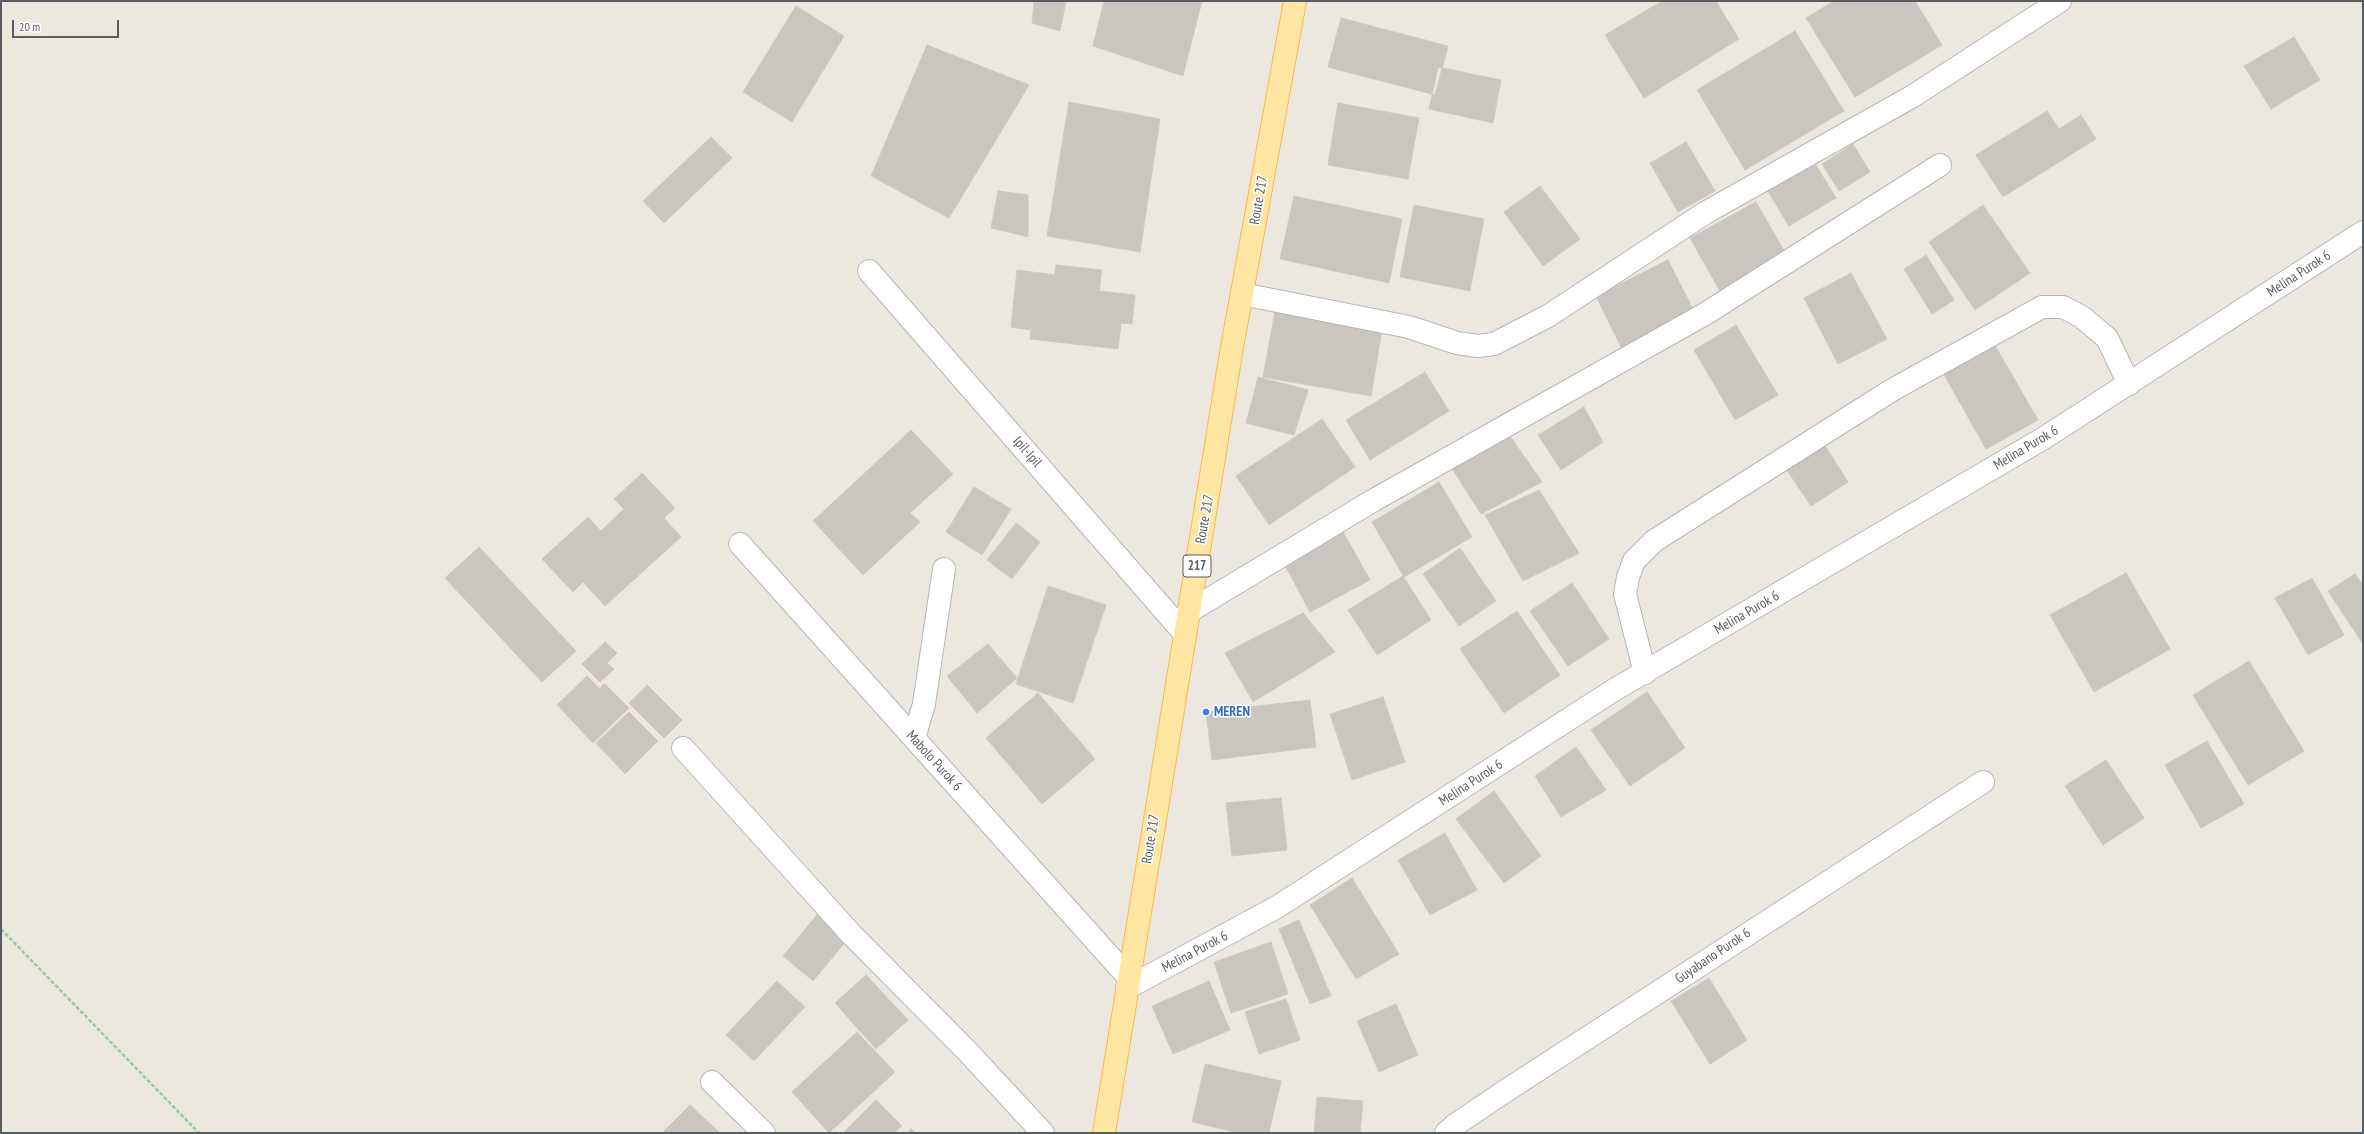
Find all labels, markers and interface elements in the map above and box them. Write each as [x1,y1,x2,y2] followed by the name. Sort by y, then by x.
[14,12,121,38] scale bar
[19,19,40,34] text: 20 m
[1246,174,1272,226] street label: Route 217
[2264,247,2334,301] street label: Melina Purok 6
[1991,422,2061,474] street label: Melina Purok 6
[1009,433,1045,471] street label: Ipil-Ipil
[1192,493,1218,545] street label: Route 217
[1183,555,1211,577] road number: 217
[1711,588,1783,638] street label: Melina Purok 6
[1214,704,1250,720] place label: MEREN
[1201,707,1211,717] marker: MEREN
[902,727,966,795] street label: Mabolo Purok 6
[1436,756,1506,810] street label: Melina Purok 6
[1139,813,1163,865] street label: Route 217
[1672,925,1754,987] street label: Guyabano Purok 6
[1159,928,1231,976] street label: Melina Purok 6

